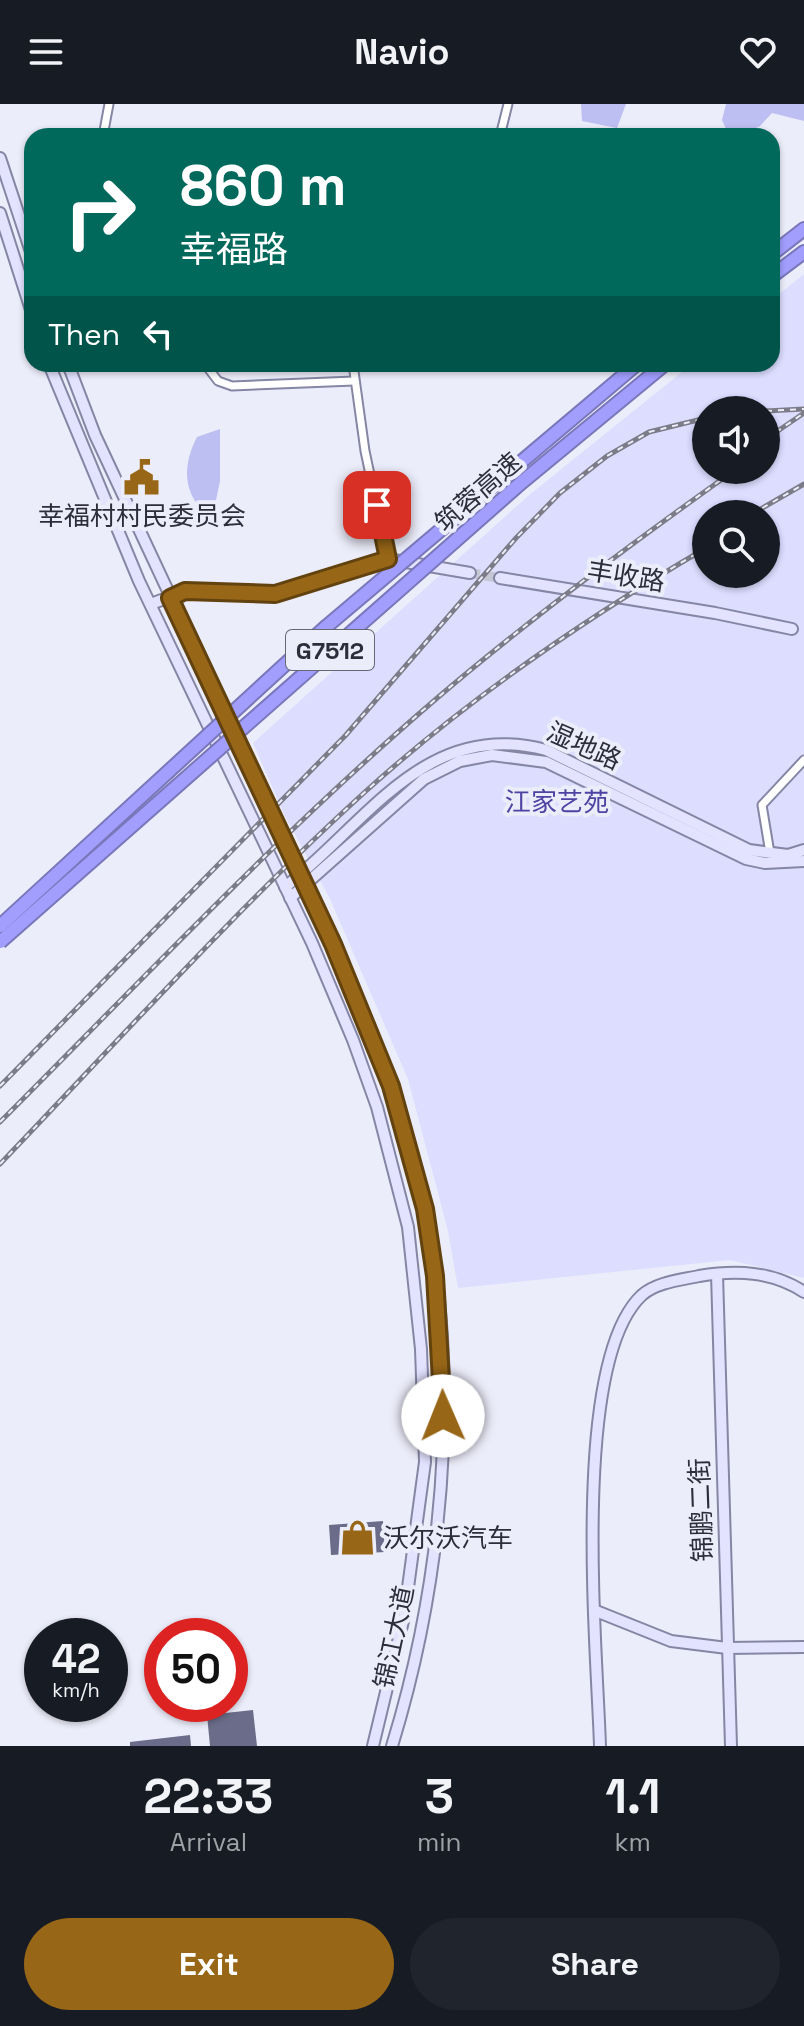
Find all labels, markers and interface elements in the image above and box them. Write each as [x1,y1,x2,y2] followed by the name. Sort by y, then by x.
[354,29,450,75] text: Navio
[24,30,68,74] icon: menu
[736,30,780,74] icon: heart
[180,150,347,221] text: 860 m
[48,160,152,264] icon: right
[180,227,288,273] text: 幸福路
[136,312,180,356] icon: left
[48,315,120,354] text: Then
[692,396,780,588] map controls
[692,396,780,484] button: sound
[428,445,528,539] street label: 筑蓉高速
[123,458,161,496] public building icon: 幸福村村民委员会
[343,471,411,539] pin
[355,483,399,527] icon: arrive
[38,499,246,533] place label: 幸福村村民委员会
[692,500,780,588] button: search
[585,553,667,599] street label: 丰收路
[286,630,374,670] road number: G7512
[541,715,627,777] street label: 湿地路
[505,785,609,819] park label: 江家艺苑
[401,1374,485,1458] position arrow
[682,1457,720,1563] street label: 锦鹏二街
[338,1519,376,1557] shop icon: 沃尔沃汽车
[383,1521,513,1555] place label: 沃尔沃汽车
[367,1583,421,1691] street label: 锦江大道
[144,1618,248,1722] speed limit sign: 50
[51,1634,101,1685] text: 42
[52,1677,100,1703] text: km/h
[144,1766,273,1827] text: 22:33
[425,1766,454,1827] text: 3
[605,1766,660,1827] text: 1.1
[170,1825,247,1859] text: Arrival
[417,1825,462,1859] text: min
[615,1825,651,1859] text: km
[24,1918,394,2010] button: Exit
[410,1918,780,2010] button: Share

